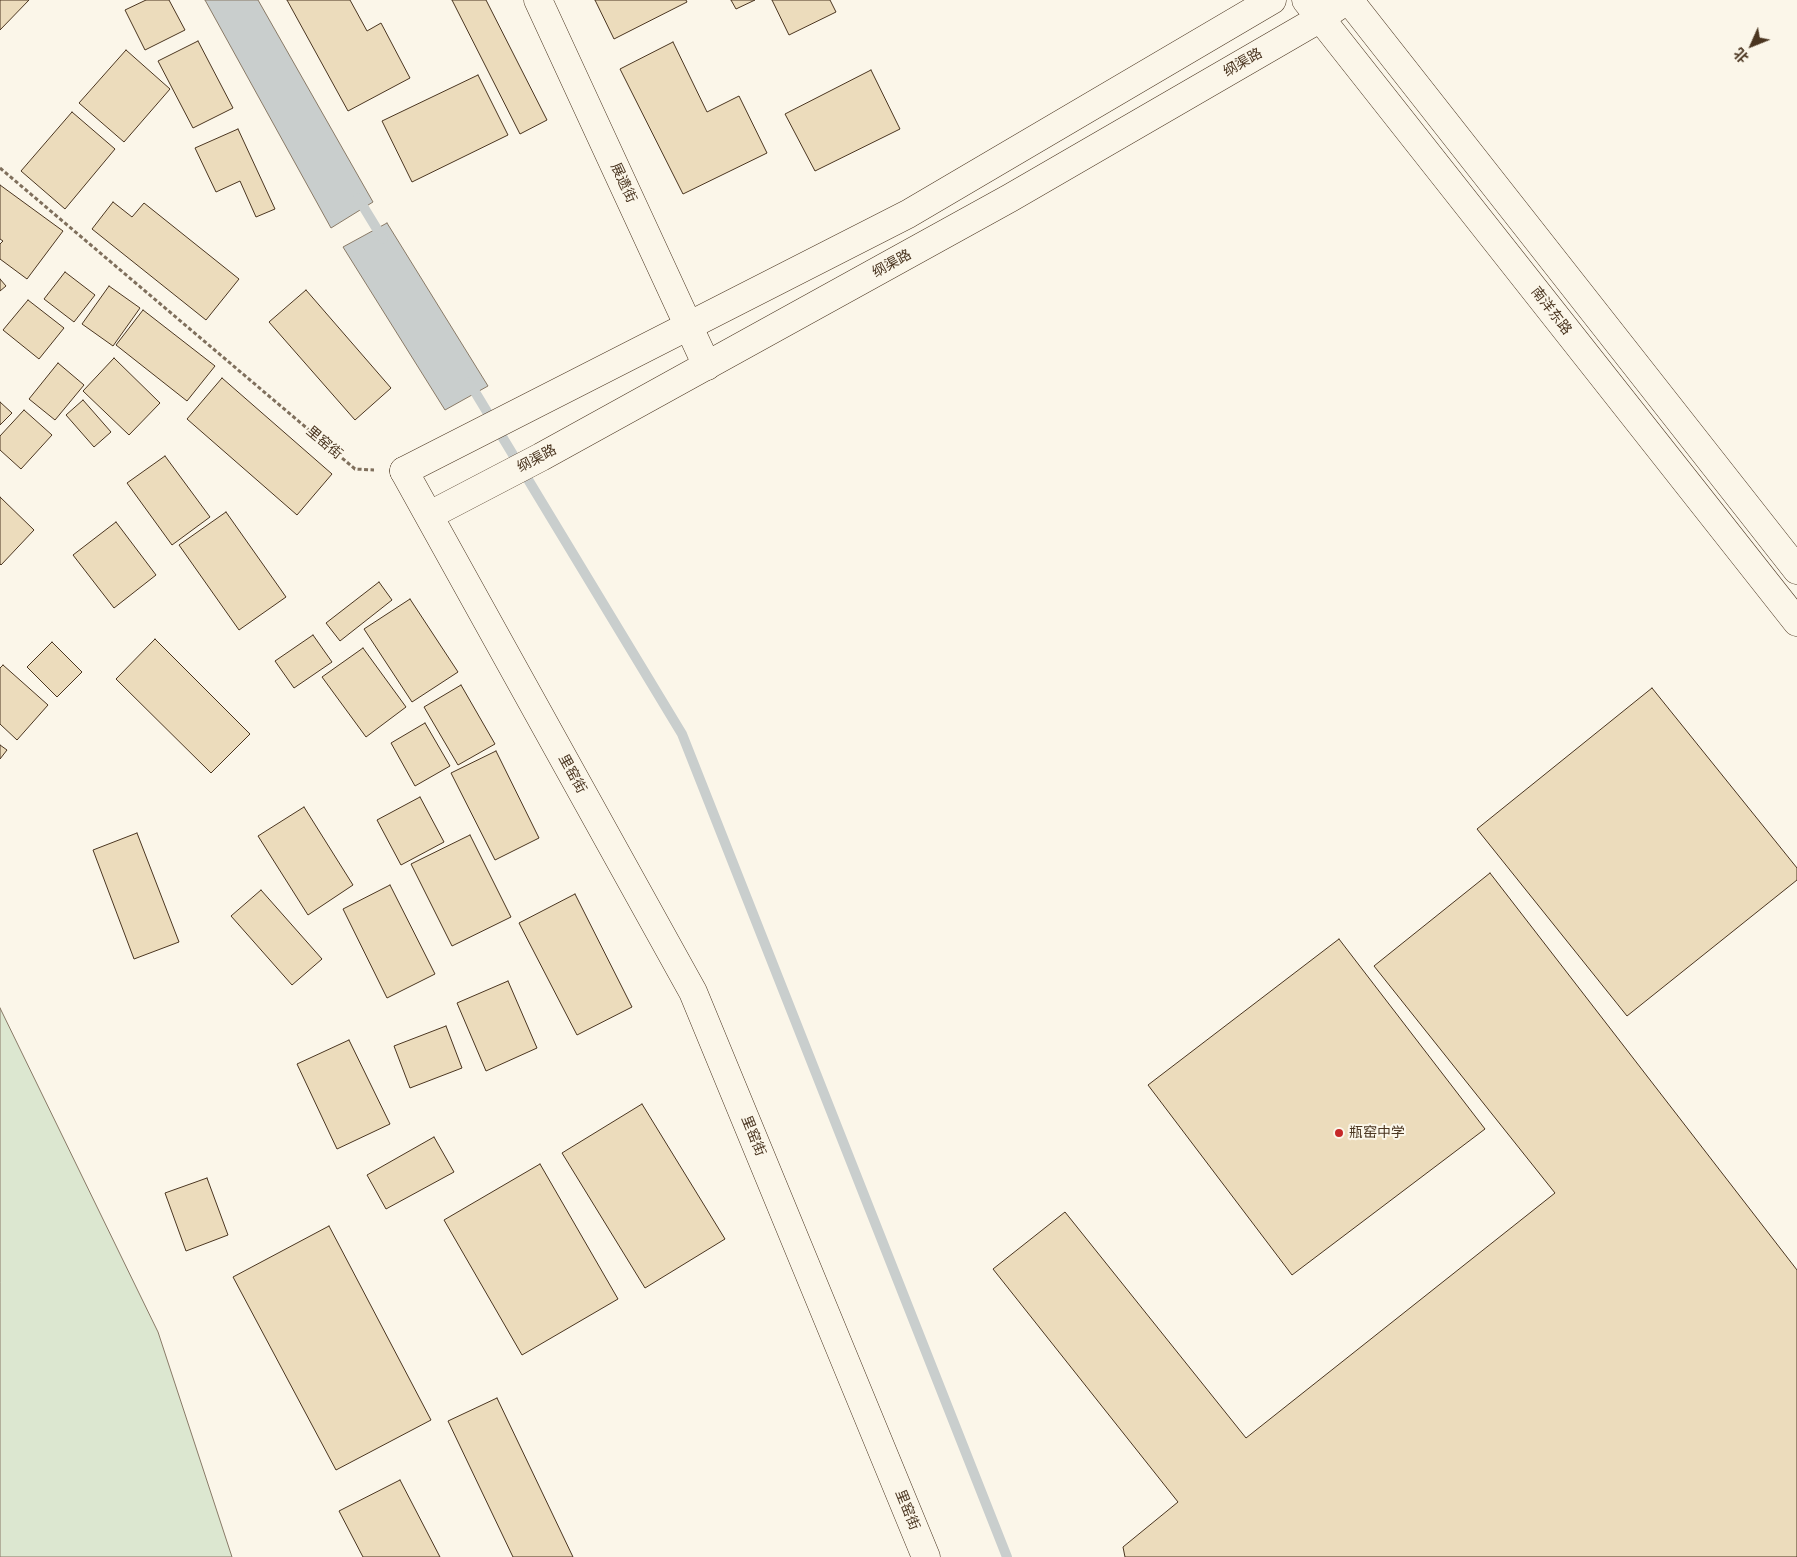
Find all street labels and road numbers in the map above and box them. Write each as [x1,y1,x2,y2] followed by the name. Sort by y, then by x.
[1221,45,1265,81] street label: 纲渠路
[607,160,639,206] street label: 展遗街
[870,246,914,282] street label: 纲渠路
[1527,284,1575,338] street label: 南洋东路
[303,423,345,463] street label: 里窑街
[515,442,559,476] street label: 纲渠路
[554,752,590,796] street label: 里窑街
[737,1113,769,1159] street label: 里窑街
[891,1487,923,1533] street label: 里窑街

